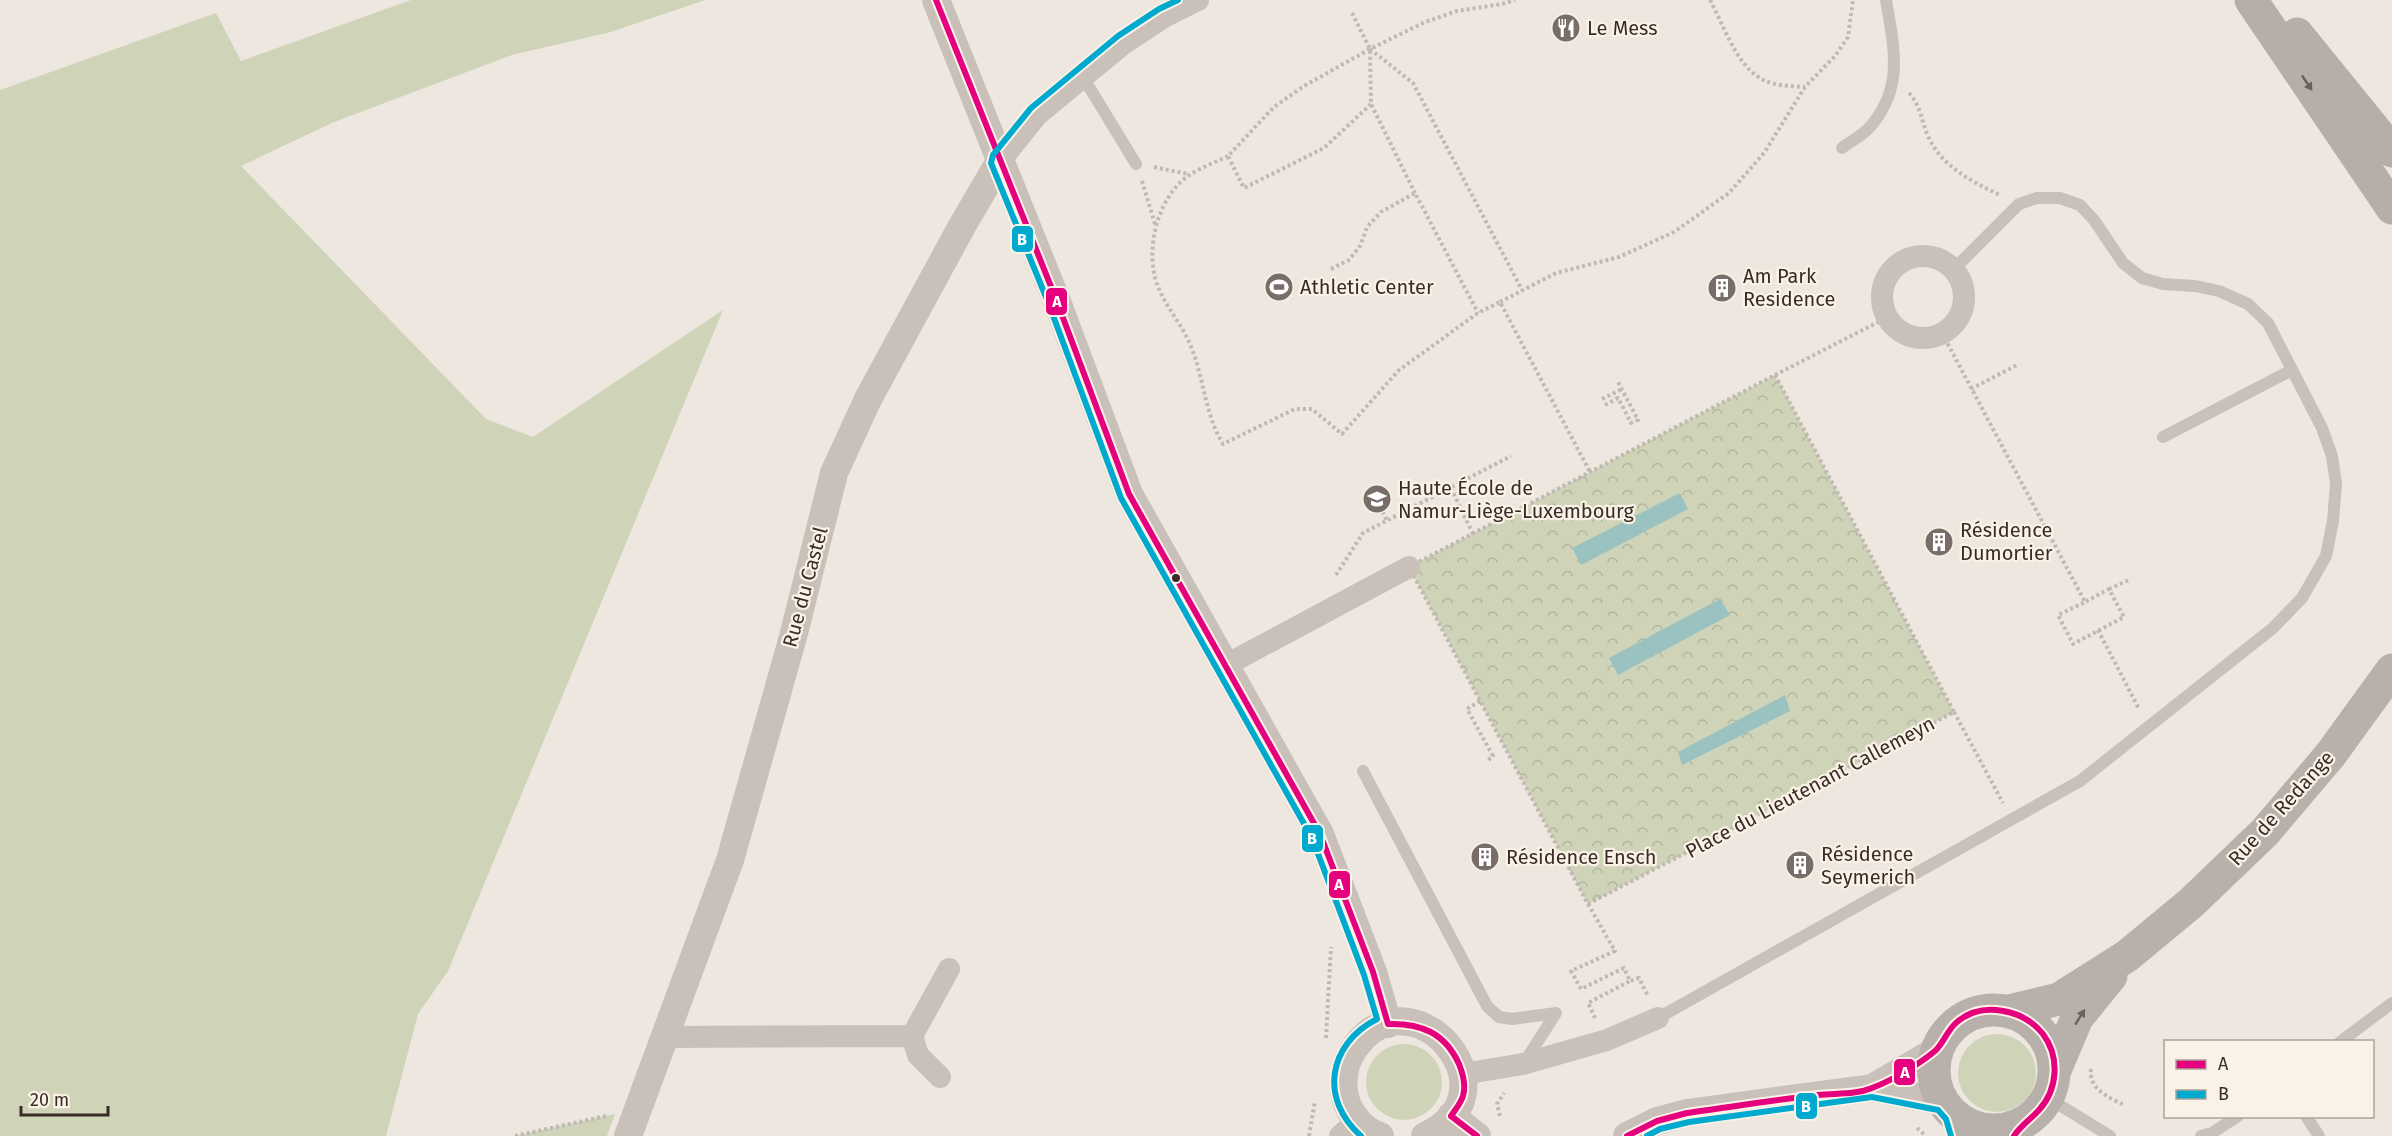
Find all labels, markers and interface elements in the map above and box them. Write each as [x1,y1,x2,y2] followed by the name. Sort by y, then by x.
[1550,12,1582,44] restaurant icon: Le Mess
[1587,16,1658,40] place label: Le Mess
[2301,75,2313,91] one-way arrow
[1011,225,1034,253] line badge: B
[1017,230,1027,249] text: B
[1743,264,1835,311] place label: Am Park Residence
[1263,271,1295,303] sports icon: Athletic Center
[1706,272,1738,304] building icon: Am Park Residence
[1300,275,1434,299] place label: Athletic Center
[1045,287,1068,316] line badge: A
[1051,292,1062,311] text: A
[1398,476,1634,523] place label: Haute École de Namur-Liège-Luxembourg
[1361,483,1393,515] school or university icon: Haute École de Namur-Liège-Luxembourg
[1960,518,2053,565] place label: Résidence Dumortier
[777,524,833,650] street label: Rue du Castel
[1923,526,1955,558] building icon: Résidence Dumortier
[1170,572,1182,584] unlabelled marker
[1681,711,1939,863] street label: Place du Lieutenant Callemeyn
[2223,746,2339,870] street label: Rue de Redange
[1301,824,1324,853] line badge: B
[1307,829,1317,848] text: B
[1469,841,1501,873] building icon: Résidence Ensch
[1821,842,1915,889] place label: Résidence Seymerich
[1506,845,1656,869] place label: Résidence Ensch
[1784,849,1816,881] building icon: Résidence Seymerich
[1328,870,1351,899] line badge: A
[1333,875,1344,894] text: A
[2074,1009,2085,1025] one-way arrow
[2164,1040,2374,1118] legend
[2218,1053,2229,1075] text: A
[1893,1058,1916,1086] line badge: A
[1899,1063,1910,1082] text: A
[21,1079,108,1117] scale bar
[2218,1083,2229,1105] text: B
[30,1089,69,1111] text: 20 m
[1795,1092,1818,1120] line badge: B
[1801,1097,1811,1116] text: B

